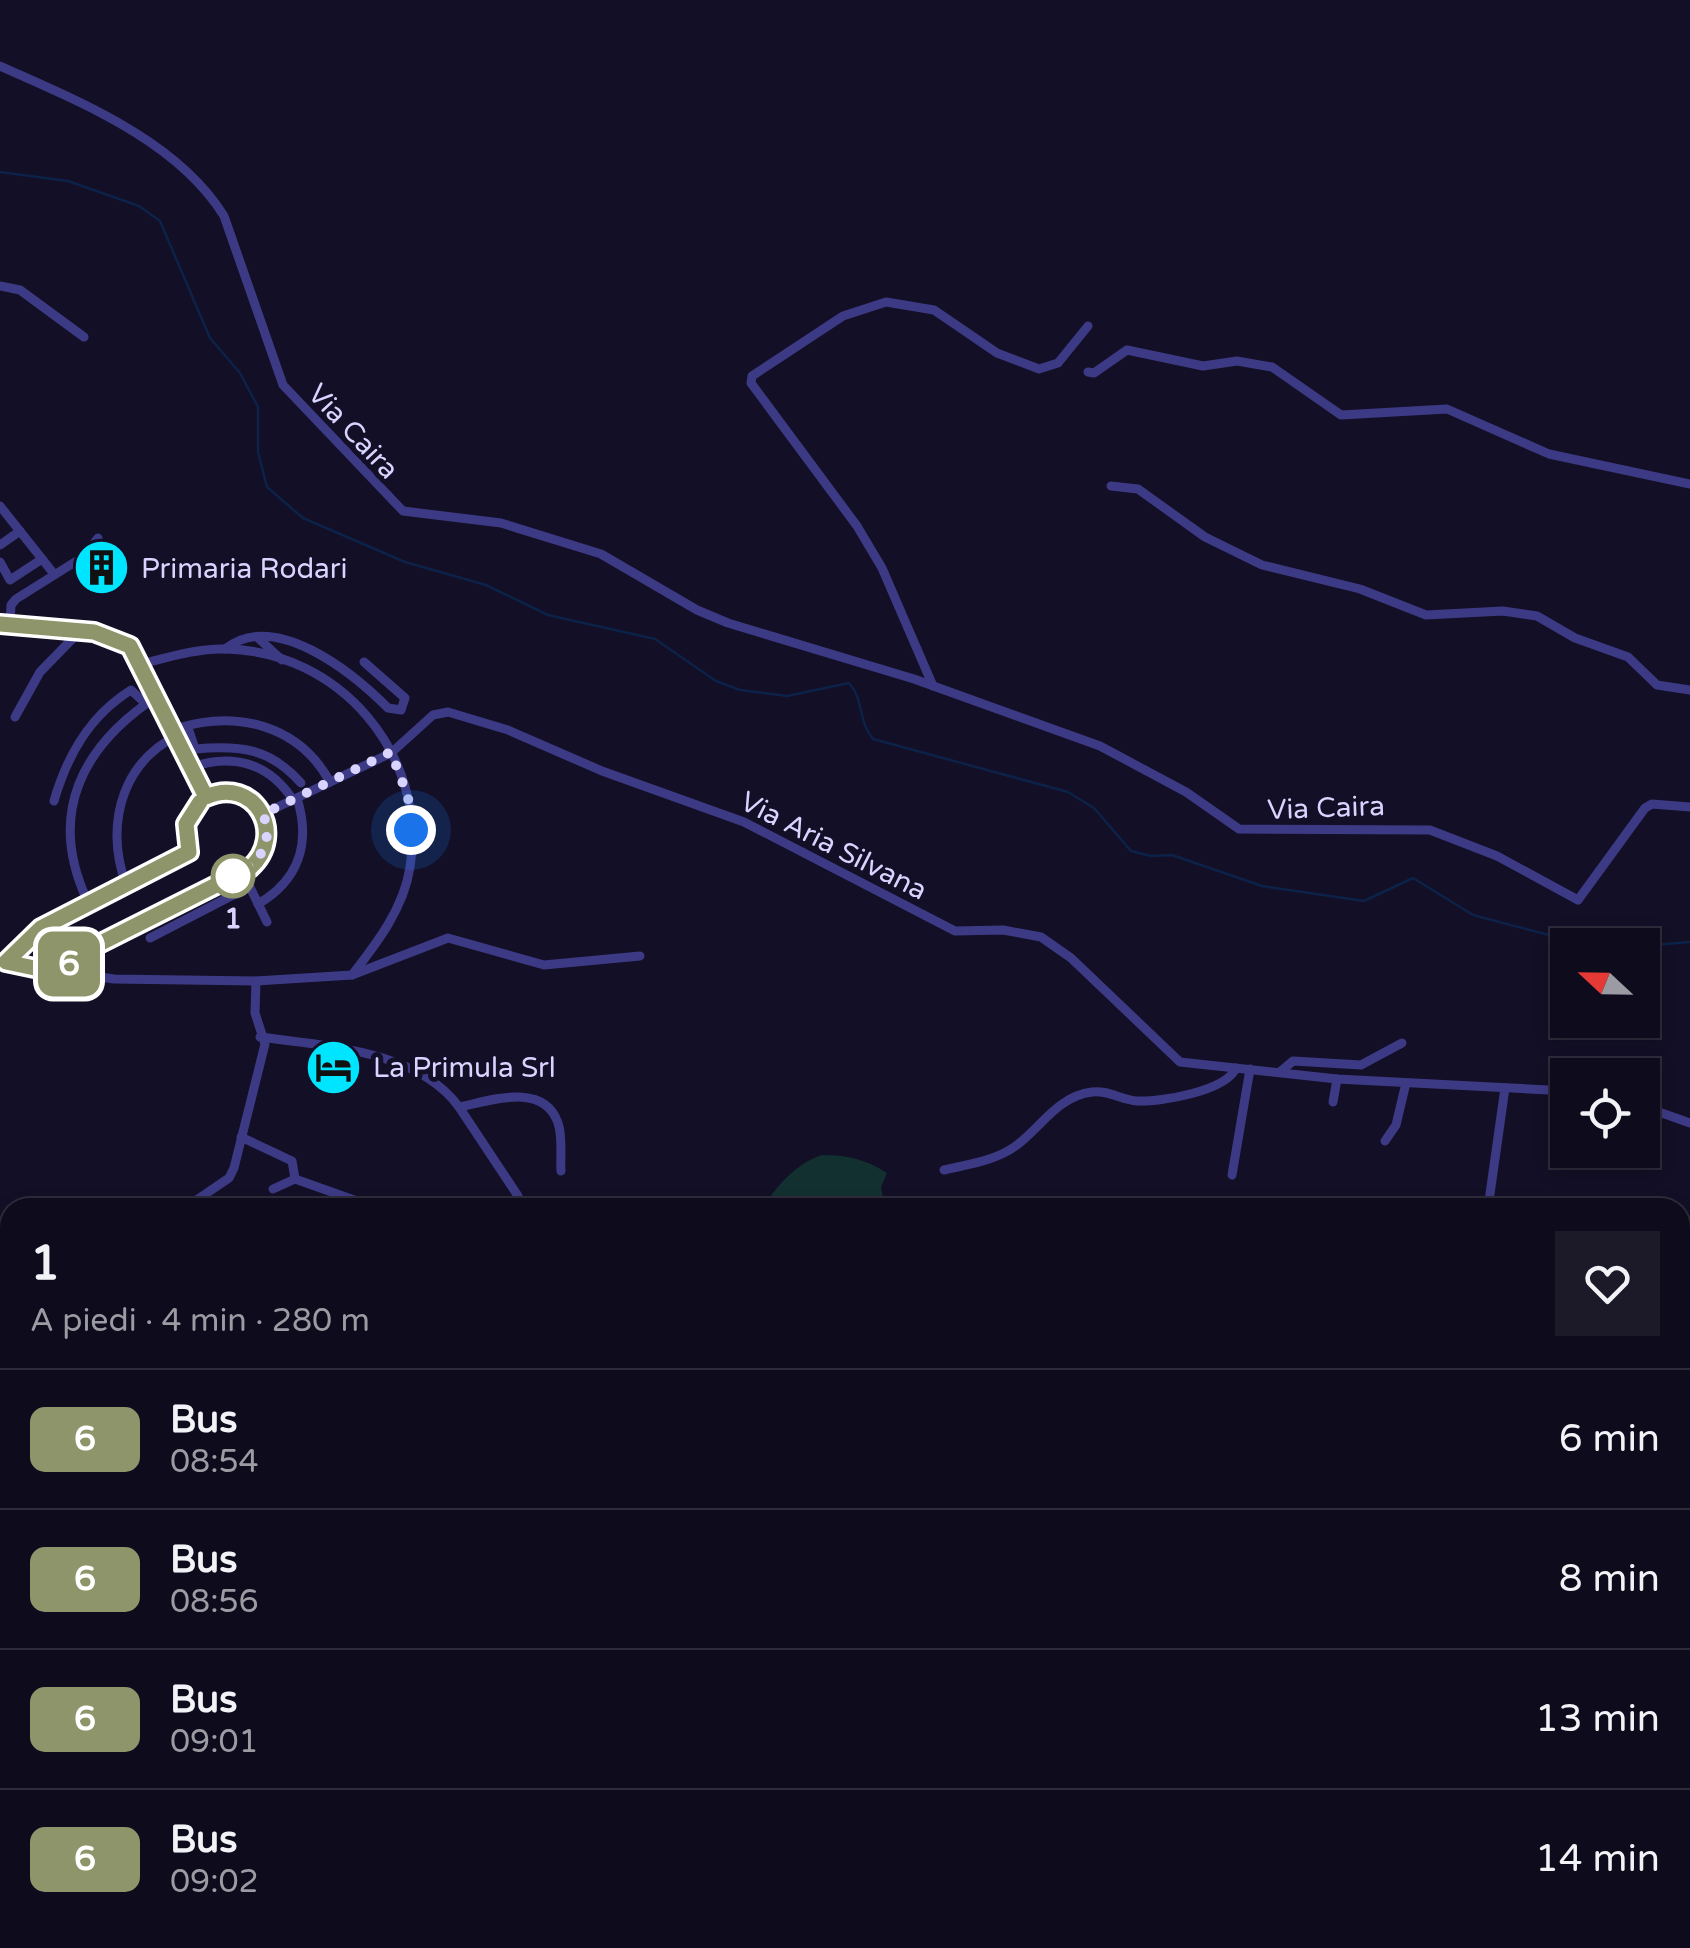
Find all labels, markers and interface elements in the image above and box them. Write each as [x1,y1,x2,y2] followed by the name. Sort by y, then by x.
[301,377,406,486] street label: Via Caira
[72,538,132,598] building icon: Primaria Rodari
[141,552,348,586] place label: Primaria Rodari
[735,784,932,908] street label: Via Aria Silvana
[1267,789,1385,827] street label: Via Caira
[386,805,436,855] your location
[212,855,254,897] marker: 1
[224,902,242,936] place label: 1
[1550,928,1660,1038] north arrow
[1550,928,1660,1168] map controls
[36,932,102,996] line badge: 6
[58,943,80,985] text: 6
[304,1037,364,1097] hotel icon: La Primula Srl
[373,1051,556,1085] place label: La Primula Srl
[1550,1058,1660,1168] button: locate
[1555,1231,1660,1336] button: heart
[30,1235,60,1293] text: 1
[30,1302,370,1340] text: A piedi · 4 min · 280 m
[170,1397,237,1443] text: Bus
[1559,1416,1660,1462] text: 6 min
[74,1418,96,1460] text: 6
[170,1443,259,1481] text: 08:54
[170,1537,237,1583] text: Bus
[1559,1556,1660,1602] text: 8 min
[74,1558,96,1600] text: 6
[170,1583,259,1621] text: 08:56
[170,1677,237,1723] text: Bus
[1535,1696,1660,1742] text: 13 min
[74,1698,96,1740] text: 6
[170,1723,259,1761] text: 09:01
[170,1817,237,1863] text: Bus
[1535,1836,1660,1882] text: 14 min
[74,1838,96,1880] text: 6
[170,1863,259,1901] text: 09:02

